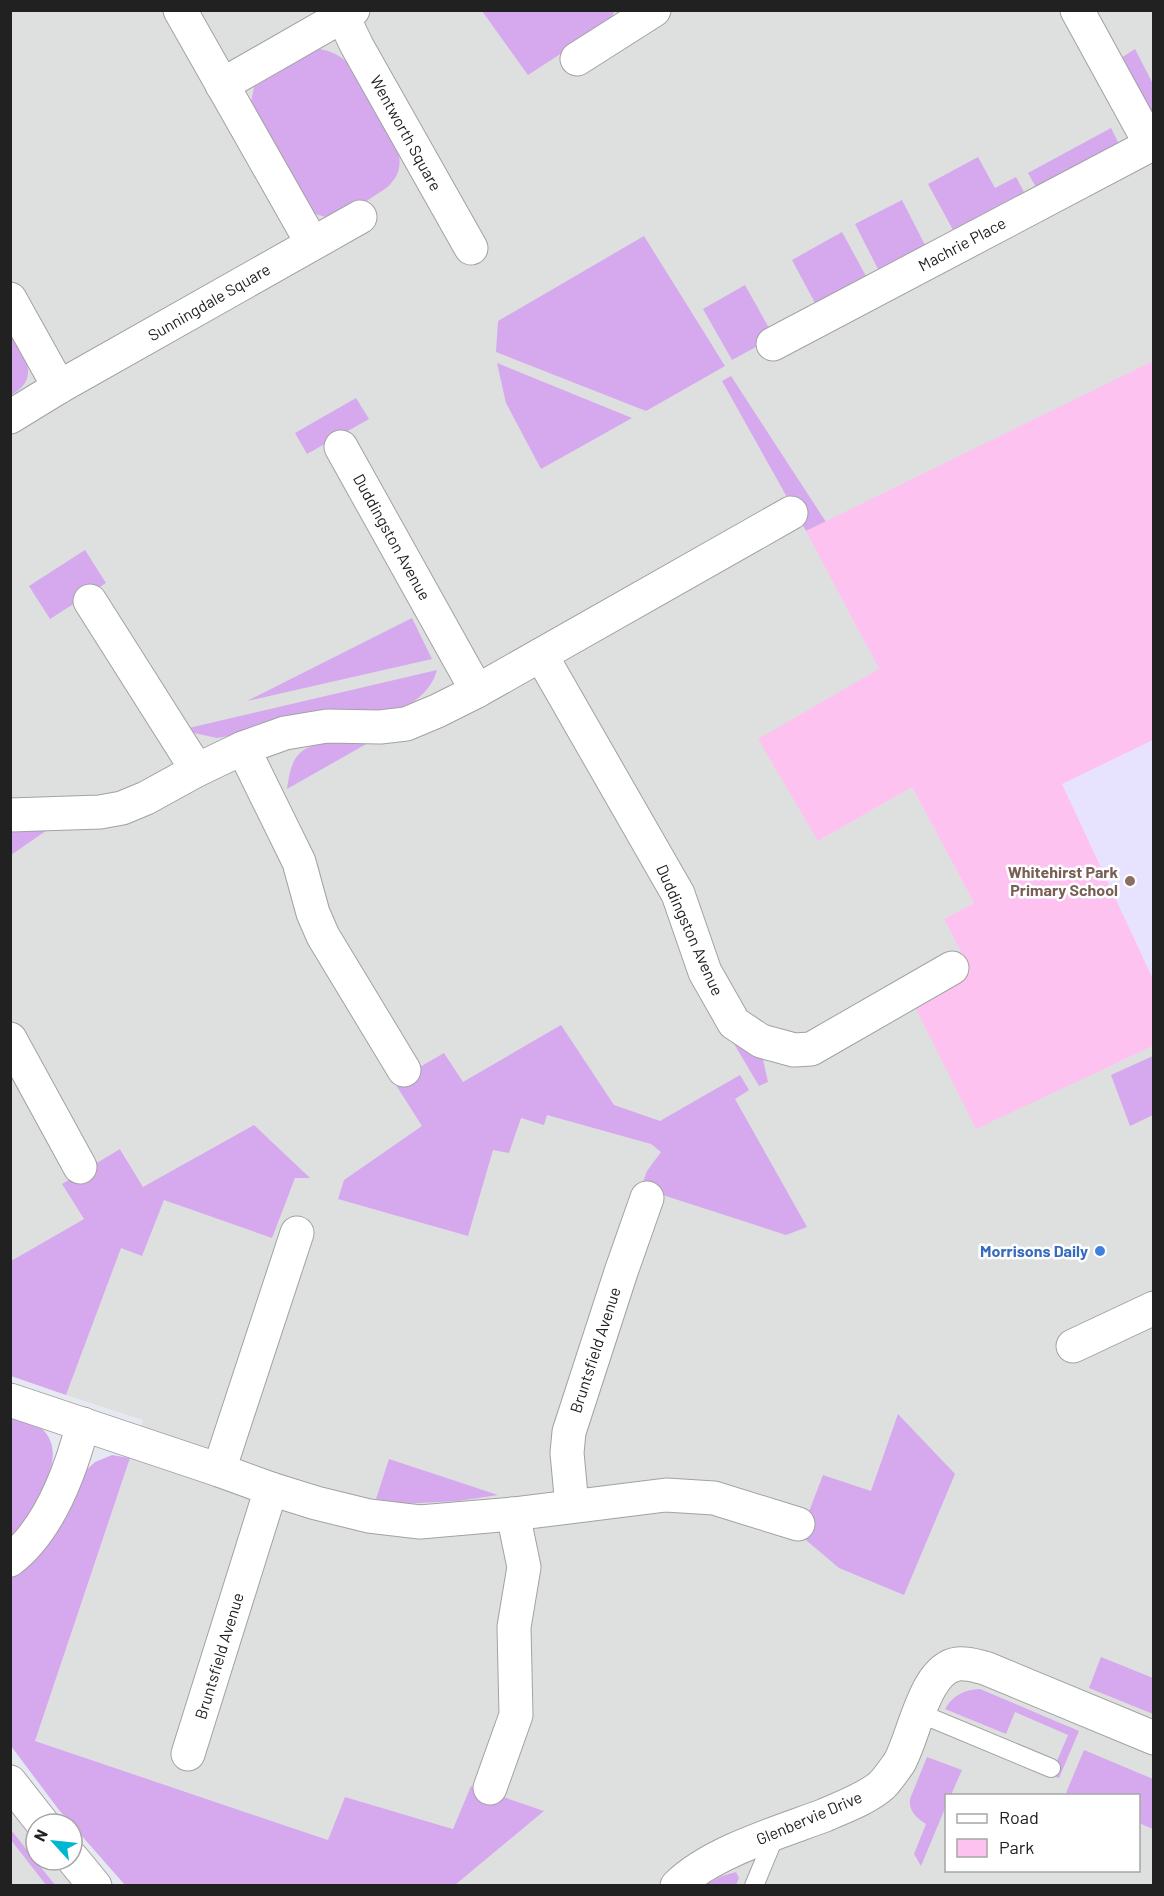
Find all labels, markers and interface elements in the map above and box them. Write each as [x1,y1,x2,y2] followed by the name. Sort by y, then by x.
[367,72,446,194] street label: Wentworth Square
[915,213,1009,275] street label: Machrie Place
[144,259,273,344] street label: Sunningdale Square
[350,470,435,603] street label: Duddingston Avenue
[653,861,728,998] street label: Duddingston Avenue
[1008,862,1118,899] place label: Whitehirst Park Primary School
[1123,874,1137,888] marker: Whitehirst Park Primary School
[980,1241,1088,1260] place label: Morrisons Daily
[1093,1244,1107,1258] marker: Morrisons Daily
[565,1284,624,1415] street label: Bruntsfield Avenue
[190,1590,247,1721] street label: Bruntsfield Avenue
[753,1787,865,1848] street label: Glenbervie Drive
[945,1794,1140,1872] legend
[999,1806,1039,1828] text: Road
[24,1812,84,1872] north arrow
[29,1826,51,1844] text: N
[999,1836,1034,1858] text: Park

